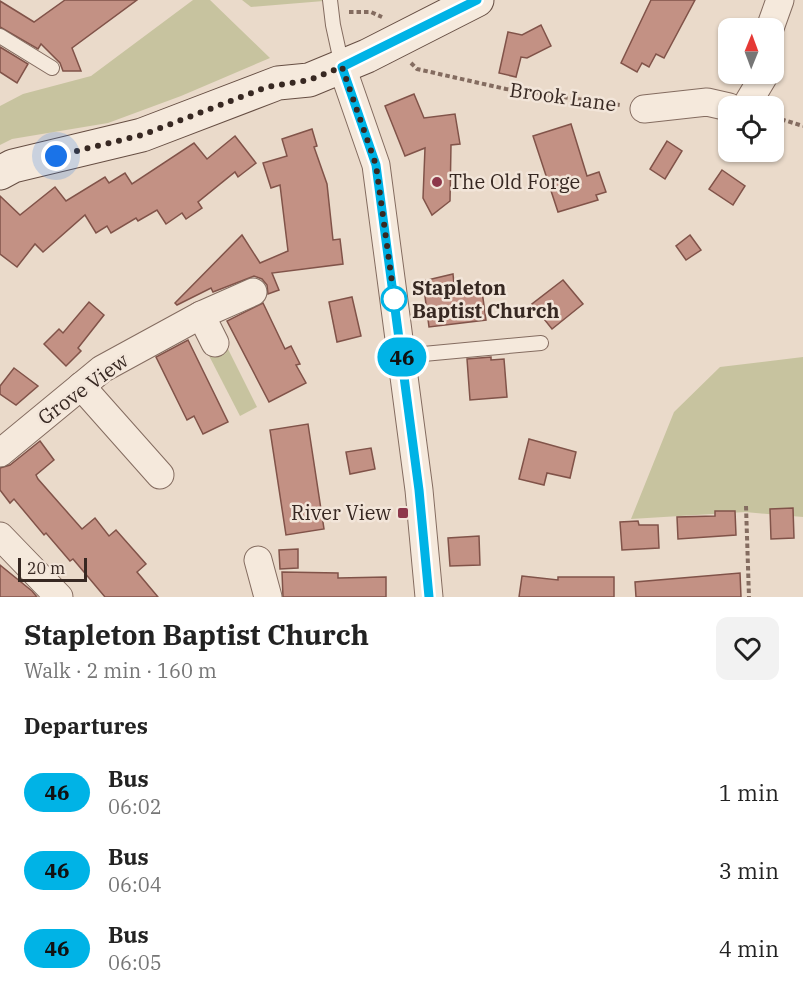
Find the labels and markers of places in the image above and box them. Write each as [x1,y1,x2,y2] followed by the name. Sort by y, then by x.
[449,168,580,195] place label: The Old Forge
[430,175,444,189] marker: The Old Forge
[412,274,559,324] place label: Stapleton Baptist Church
[381,286,407,312] marker: Stapleton Baptist Church
[291,499,391,526] place label: River View
[396,506,410,520] marker: River View

